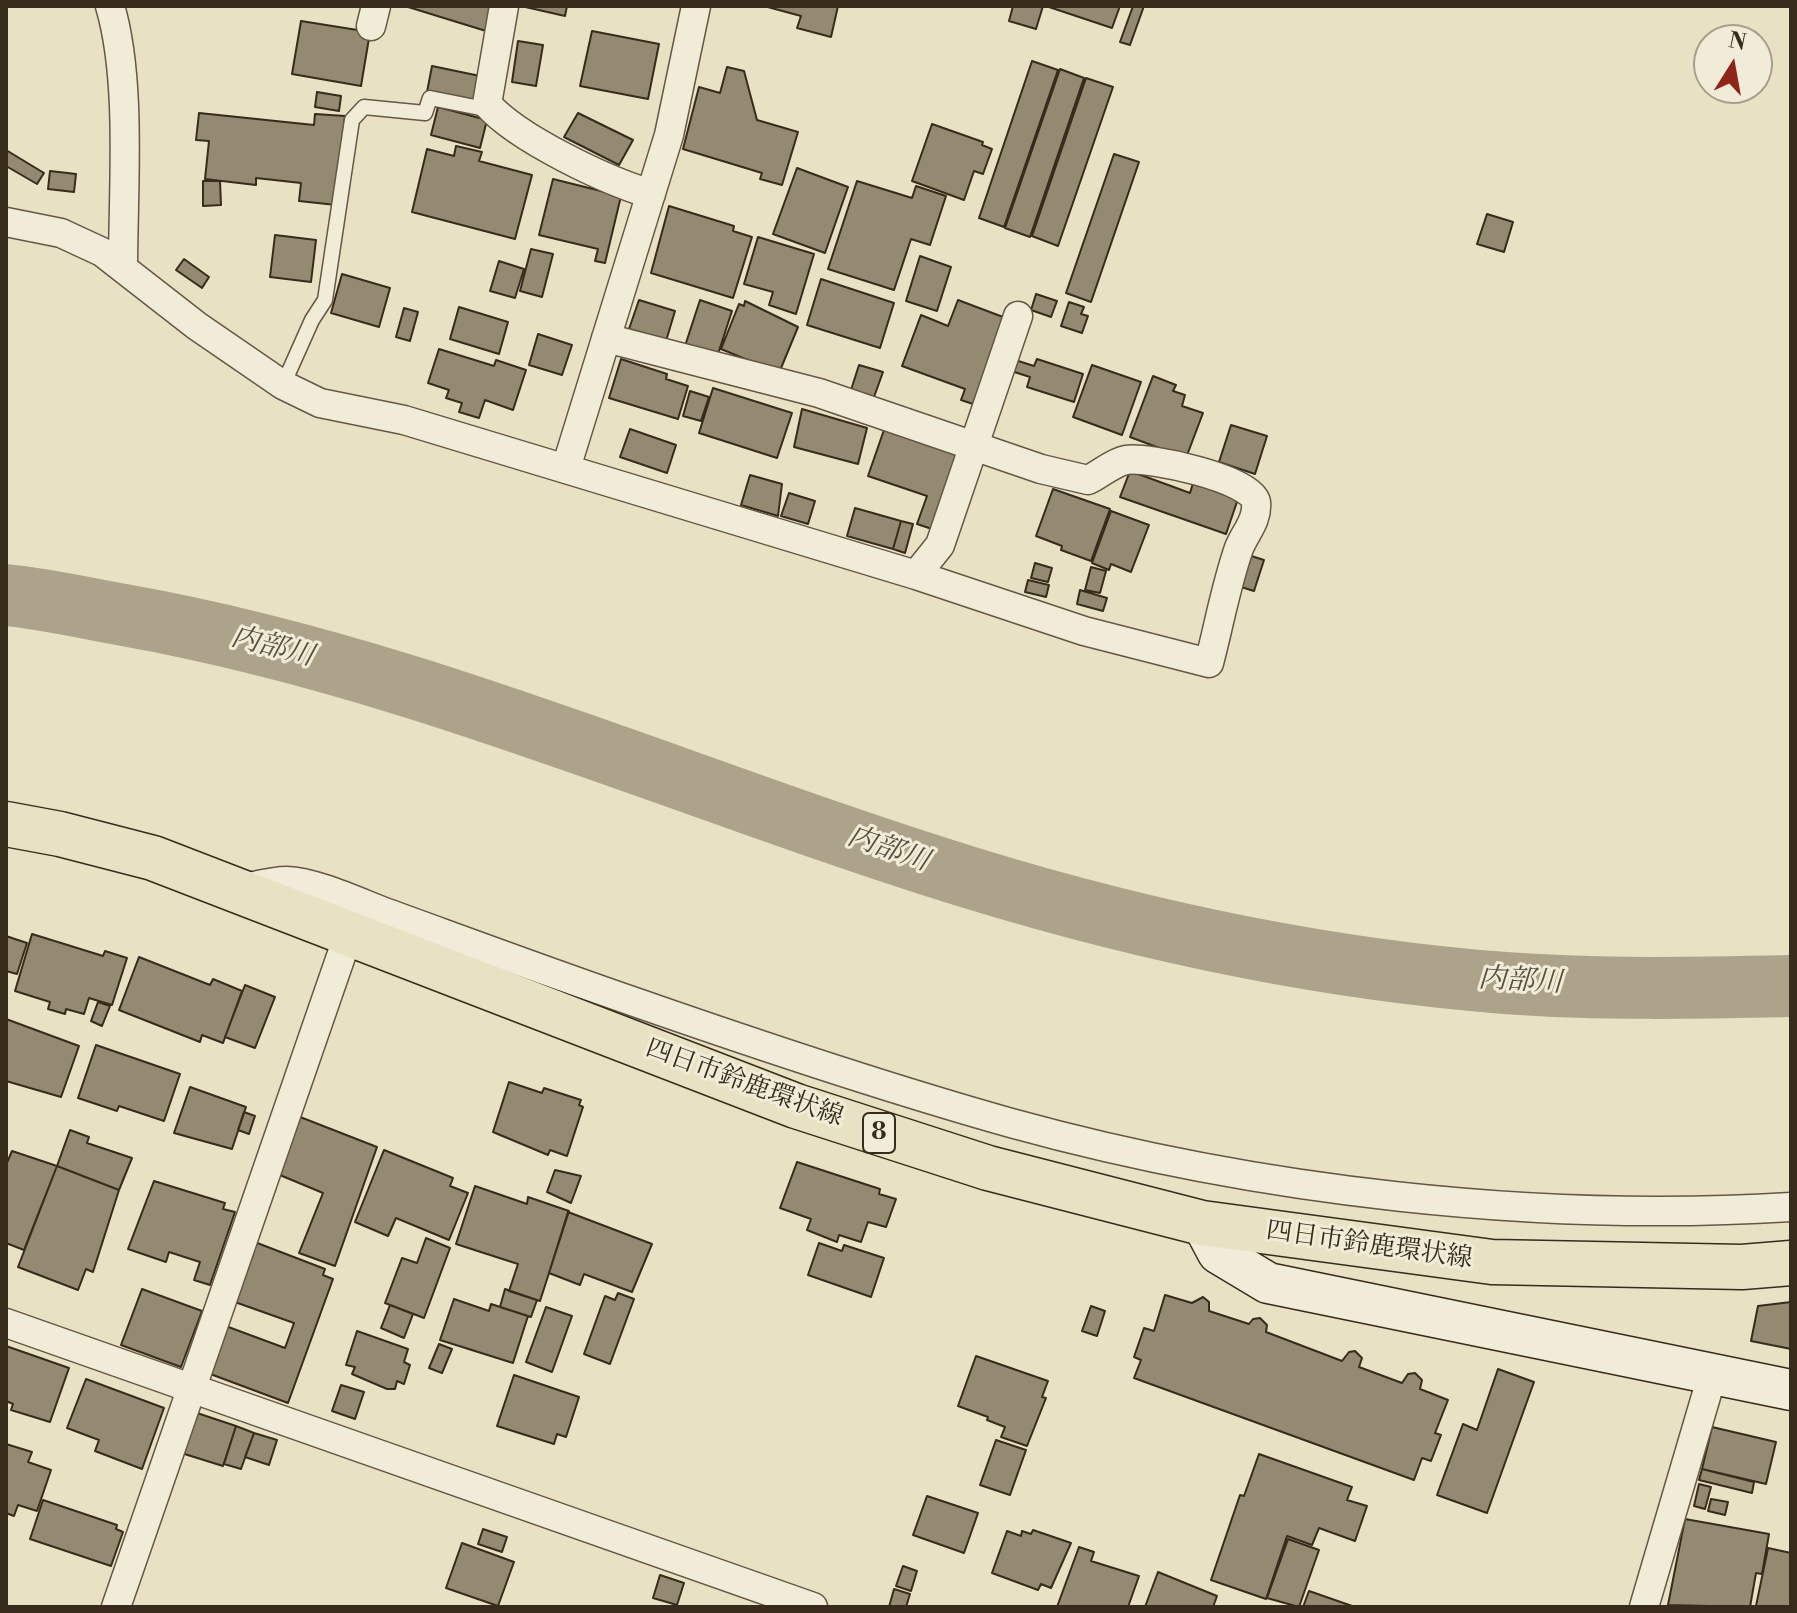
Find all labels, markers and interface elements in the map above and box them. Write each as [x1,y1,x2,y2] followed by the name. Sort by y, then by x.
[1693,24,1773,104] north arrow
[1726,27,1748,57] text: N
[227,622,317,674] water label: 内部川
[843,820,933,880] water label: 内部川
[1477,963,1563,1001] water label: 内部川
[641,1034,847,1134] street label: 四日市鈴鹿環状線
[863,1113,895,1153] road number: 8
[1264,1216,1474,1276] street label: 四日市鈴鹿環状線

